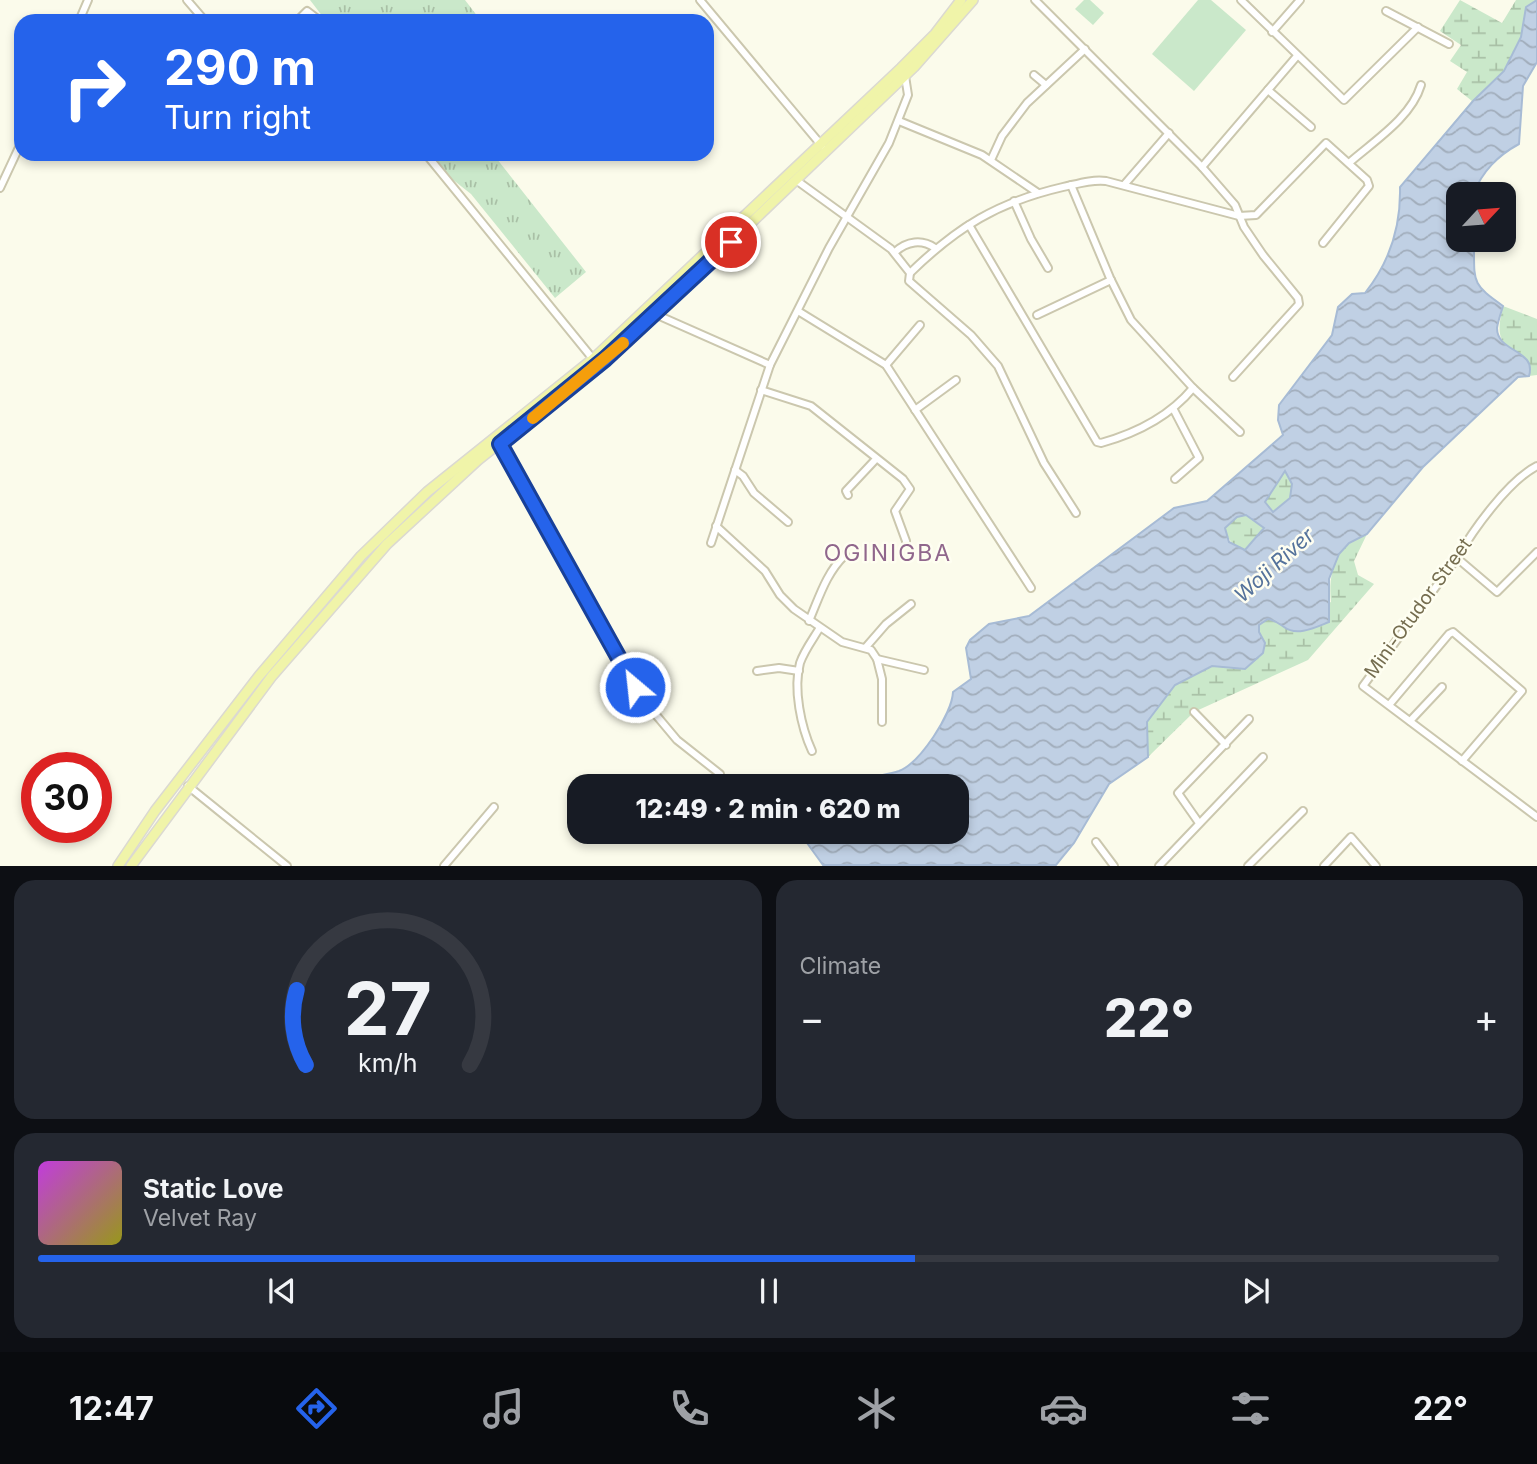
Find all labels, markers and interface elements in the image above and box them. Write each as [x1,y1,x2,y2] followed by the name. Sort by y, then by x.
[164,38,316,97] text: 290 m
[49,42,140,133] icon: right
[164,98,311,137] text: Turn right
[1446,182,1516,252] north arrow
[1446,182,1516,252] map controls
[701,212,761,272] pin
[712,223,750,261] icon: arrive
[1229,522,1320,607] water label: Woji River
[1359,534,1477,682] street label: Mini-Otudor Street
[824,539,952,567] district label: OGINIGBA
[598,650,672,724] position arrow
[21,752,112,843] speed limit sign: 30
[635,793,901,824] text: 12:49 · 2 min · 620 m
[800,952,881,980] text: Climate
[344,965,432,1054] text: 27
[1104,987,1194,1050] text: 22°
[800,995,825,1041] text: −
[1474,995,1499,1041] text: +
[358,1048,417,1078] text: km/h
[143,1173,284,1204] text: Static Love
[143,1204,257,1232] text: Velvet Ray
[263,1272,301,1310] icon: previous
[750,1272,788,1310] icon: pause
[1237,1272,1275,1310] icon: next
[292,1384,341,1433] icon: directions
[479,1384,528,1433] icon: music
[665,1384,714,1433] icon: phone
[852,1384,901,1433] icon: climate
[1039,1384,1088,1433] icon: car
[1226,1384,1275,1433] icon: filters
[69,1389,154,1428] text: 12:47
[1413,1389,1468,1428] text: 22°

